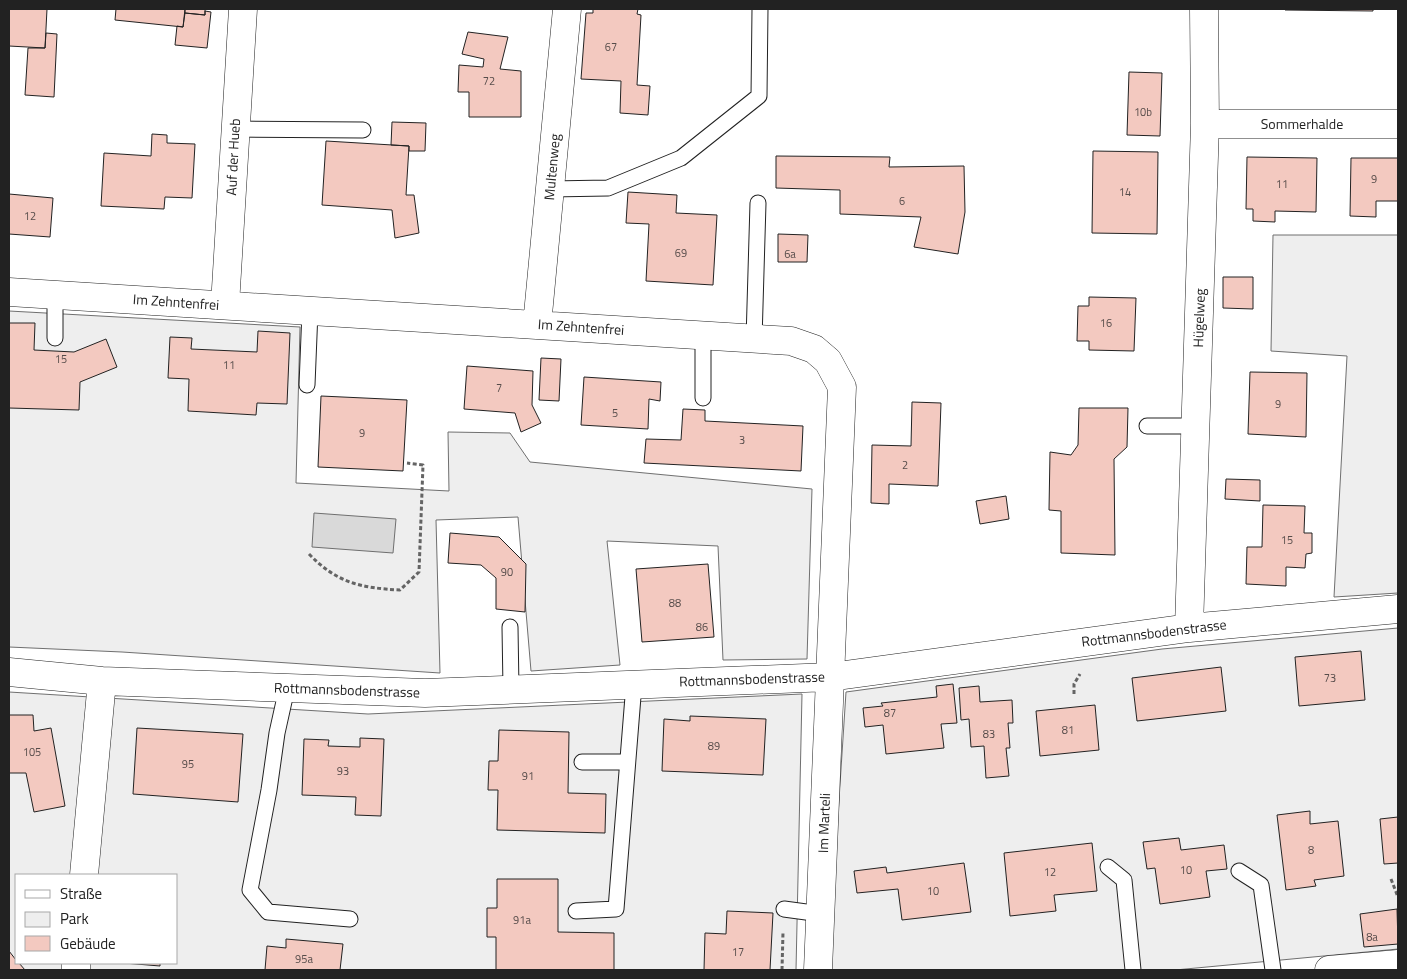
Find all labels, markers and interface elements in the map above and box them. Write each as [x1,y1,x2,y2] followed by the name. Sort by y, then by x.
[605,39,617,55] house number: 67
[483,73,495,89] house number: 72
[1134,104,1152,120] house number: 10b
[1261,113,1343,134] street label: Sommerhalde
[220,118,245,196] street label: Auf der Hueb
[538,133,565,201] street label: Multenweg
[1371,171,1377,187] house number: 9
[1276,176,1288,192] house number: 11
[1119,184,1131,200] house number: 14
[899,193,905,209] house number: 6
[24,208,36,224] house number: 12
[675,245,687,261] house number: 69
[784,246,796,262] house number: 6a
[132,288,220,315] street label: Im Zehntenfrei
[1187,288,1210,348] street label: Hügelweg
[537,313,625,340] street label: Im Zehntenfrei
[1100,315,1112,331] house number: 16
[55,351,67,367] house number: 15
[223,357,235,373] house number: 11
[496,380,502,396] house number: 7
[1275,396,1281,412] house number: 9
[612,405,618,421] house number: 5
[359,425,365,441] house number: 9
[739,432,745,448] house number: 3
[902,457,908,473] house number: 2
[1281,532,1293,548] house number: 15
[501,564,513,580] house number: 90
[669,595,681,611] house number: 88
[1080,613,1228,652] street label: Rottmannsbodenstrasse
[696,619,708,635] house number: 86
[679,665,825,692] street label: Rottmannsbodenstrasse
[1324,670,1336,686] house number: 73
[274,676,420,703] street label: Rottmannsbodenstrasse
[884,705,896,721] house number: 87
[1062,722,1074,738] house number: 81
[983,726,995,742] house number: 83
[708,738,720,754] house number: 89
[23,744,41,760] house number: 105
[182,756,194,772] house number: 95
[337,763,349,779] house number: 93
[522,768,534,784] house number: 91
[812,793,835,853] street label: Im Marteli
[1308,842,1314,858] house number: 8
[1180,862,1192,878] house number: 10
[1044,864,1056,880] house number: 12
[15,874,178,964] legend
[60,882,102,905] text: Straße
[927,883,939,899] house number: 10
[60,907,89,930] text: Park
[513,912,531,928] house number: 91a
[1366,929,1378,945] house number: 8a
[60,932,116,955] text: Gebäude
[732,944,744,960] house number: 17
[295,951,313,967] house number: 95a

